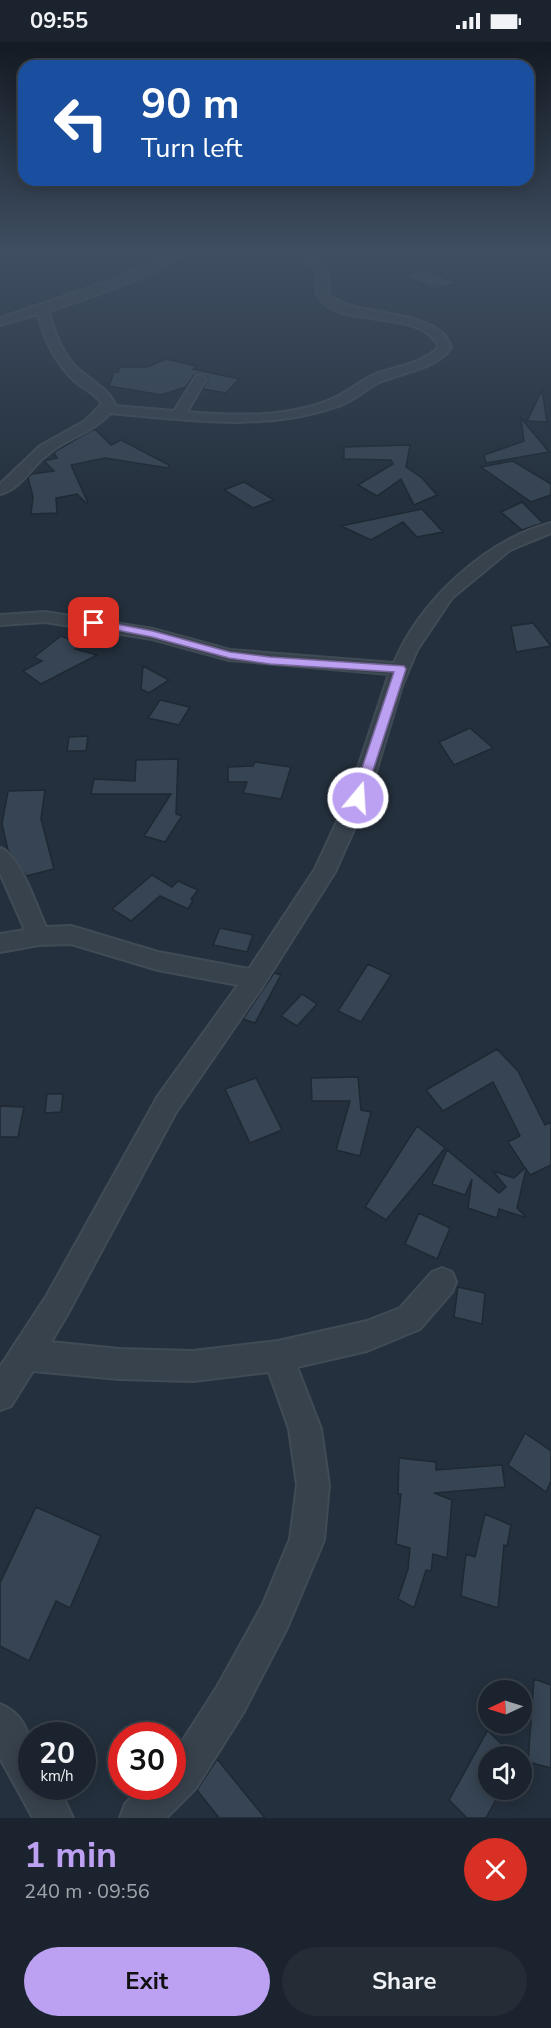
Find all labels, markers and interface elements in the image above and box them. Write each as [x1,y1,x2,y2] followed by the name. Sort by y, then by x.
[30,6,88,36] text: 09:55
[141,76,240,133] text: 90 m
[42,84,120,162] icon: left
[141,130,242,167] text: Turn left
[68,597,119,648] pin
[77,606,110,639] icon: arrive
[326,766,390,830] position arrow
[478,1680,532,1734] north arrow
[478,1680,532,1800] map controls
[108,1722,186,1800] speed limit sign: 30
[39,1733,75,1774] text: 20
[478,1746,532,1800] button: sound
[40,1766,74,1786] text: km/h
[24,1831,117,1880] text: 1 min
[464,1838,527,1901] button: close
[24,1878,150,1905] text: 240 m · 09:56
[24,1947,270,2016] button: Exit
[282,1947,527,2016] button: Share

